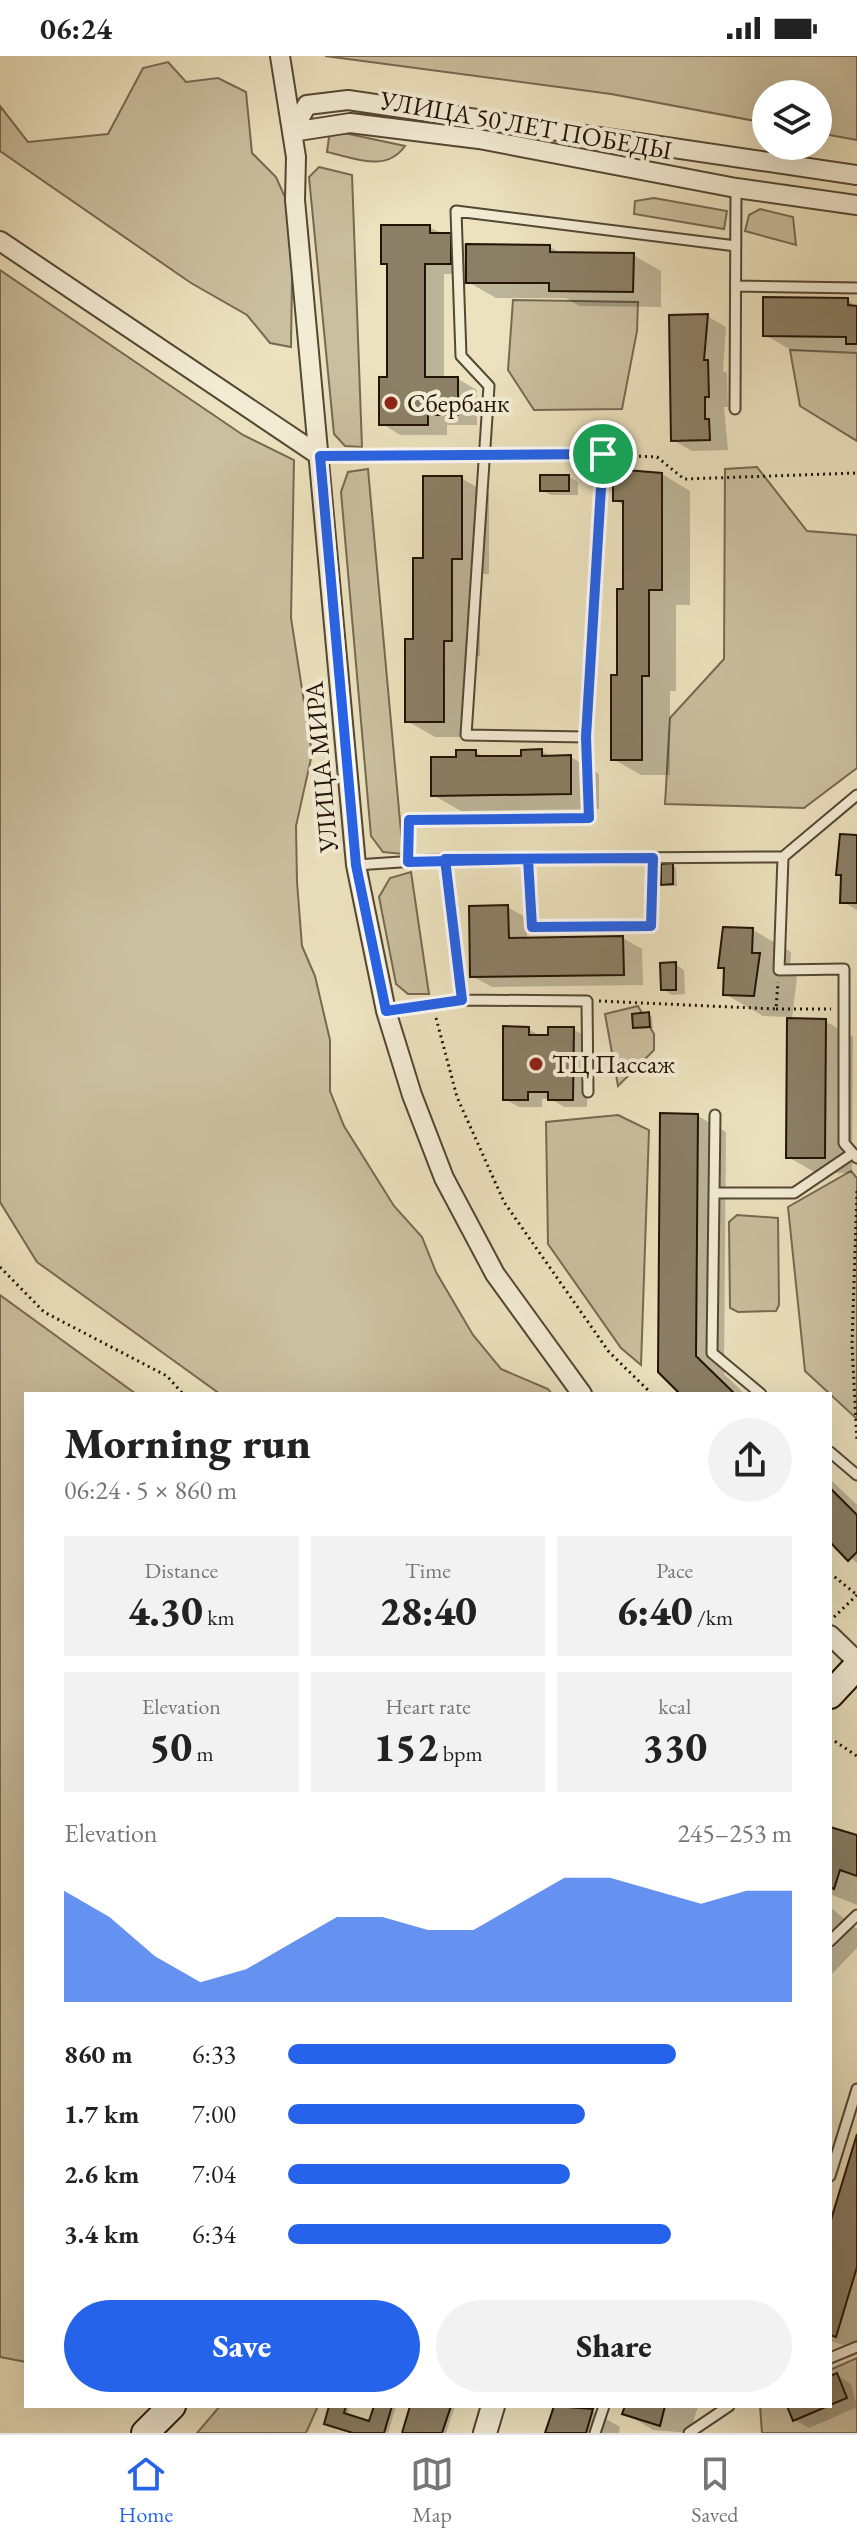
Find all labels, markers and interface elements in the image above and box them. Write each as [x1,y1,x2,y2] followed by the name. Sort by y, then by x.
[40,9,112,48] text: 06:24
[752,80,832,160] map controls
[752,80,832,160] button: layers
[376,82,675,167] street label: УЛИЦА 50 ЛЕТ ПОБЕДЫ
[407,386,510,420] place label: Сбербанк
[382,394,400,412] marker: Сбербанк
[569,420,637,488] pin
[581,432,625,476] icon: arrive
[296,679,346,855] street label: УЛИЦА МИРА
[552,1047,675,1081] place label: ТЦ Пассаж
[527,1055,545,1073] marker: ТЦ Пассаж
[64,1414,311,1471] text: Morning run
[708,1418,792,1502] button: share
[64,1473,237,1507] text: 06:24 · 5 × 860 m
[145,1556,218,1585] text: Distance
[405,1556,451,1585] text: Time
[656,1556,693,1585] text: Pace
[128,1585,203,1637] text: 4.30
[379,1585,477,1637] text: 28:40
[616,1585,693,1637] text: 6:40
[203,1603,235,1632] text: km
[693,1603,733,1632] text: /km
[142,1692,221,1721] text: Elevation
[385,1692,471,1721] text: Heart rate
[658,1692,691,1721] text: kcal
[149,1721,192,1773] text: 50
[373,1721,438,1773] text: 152
[642,1721,707,1773] text: 330
[192,1739,214,1768] text: m
[438,1739,483,1768] text: bpm
[64,1816,158,1850] text: Elevation
[677,1816,792,1850] text: 245–253 m
[64,2037,132,2071] text: 860 m
[192,2037,236,2071] text: 6:33
[64,2097,139,2131] text: 1.7 km
[192,2097,236,2131] text: 7:00
[64,2157,139,2191] text: 2.6 km
[192,2157,236,2191] text: 7:04
[64,2217,139,2251] text: 3.4 km
[192,2217,236,2251] text: 6:34
[64,2300,420,2392] button: Save
[436,2300,792,2392] button: Share
[119,2452,173,2529] tab: Home
[410,2452,454,2529] tab: Map
[691,2452,738,2529] tab: Saved

